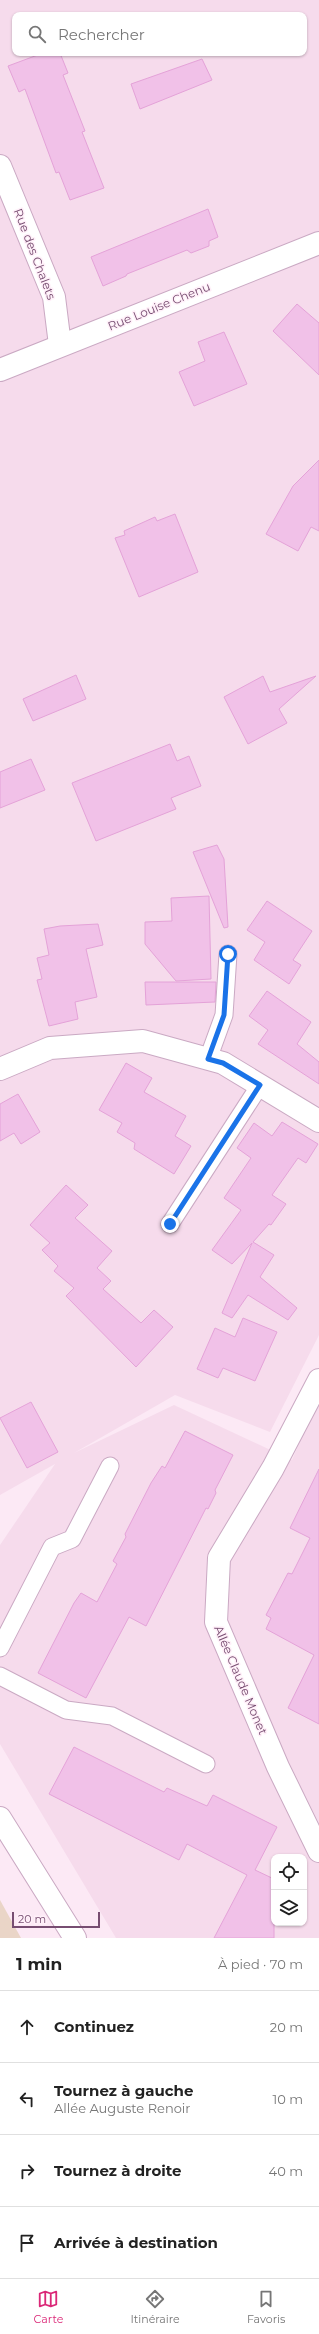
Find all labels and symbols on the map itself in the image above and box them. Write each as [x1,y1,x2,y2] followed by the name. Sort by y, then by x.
[11,206,59,302] street label: Rue des Chalets
[106,279,212,333] street label: Rue Louise Chenu
[219,945,237,963] route start
[161,1215,179,1233] route end
[211,1623,271,1737] street label: Allée Claude Monet
[12,1910,100,1929] scale bar

